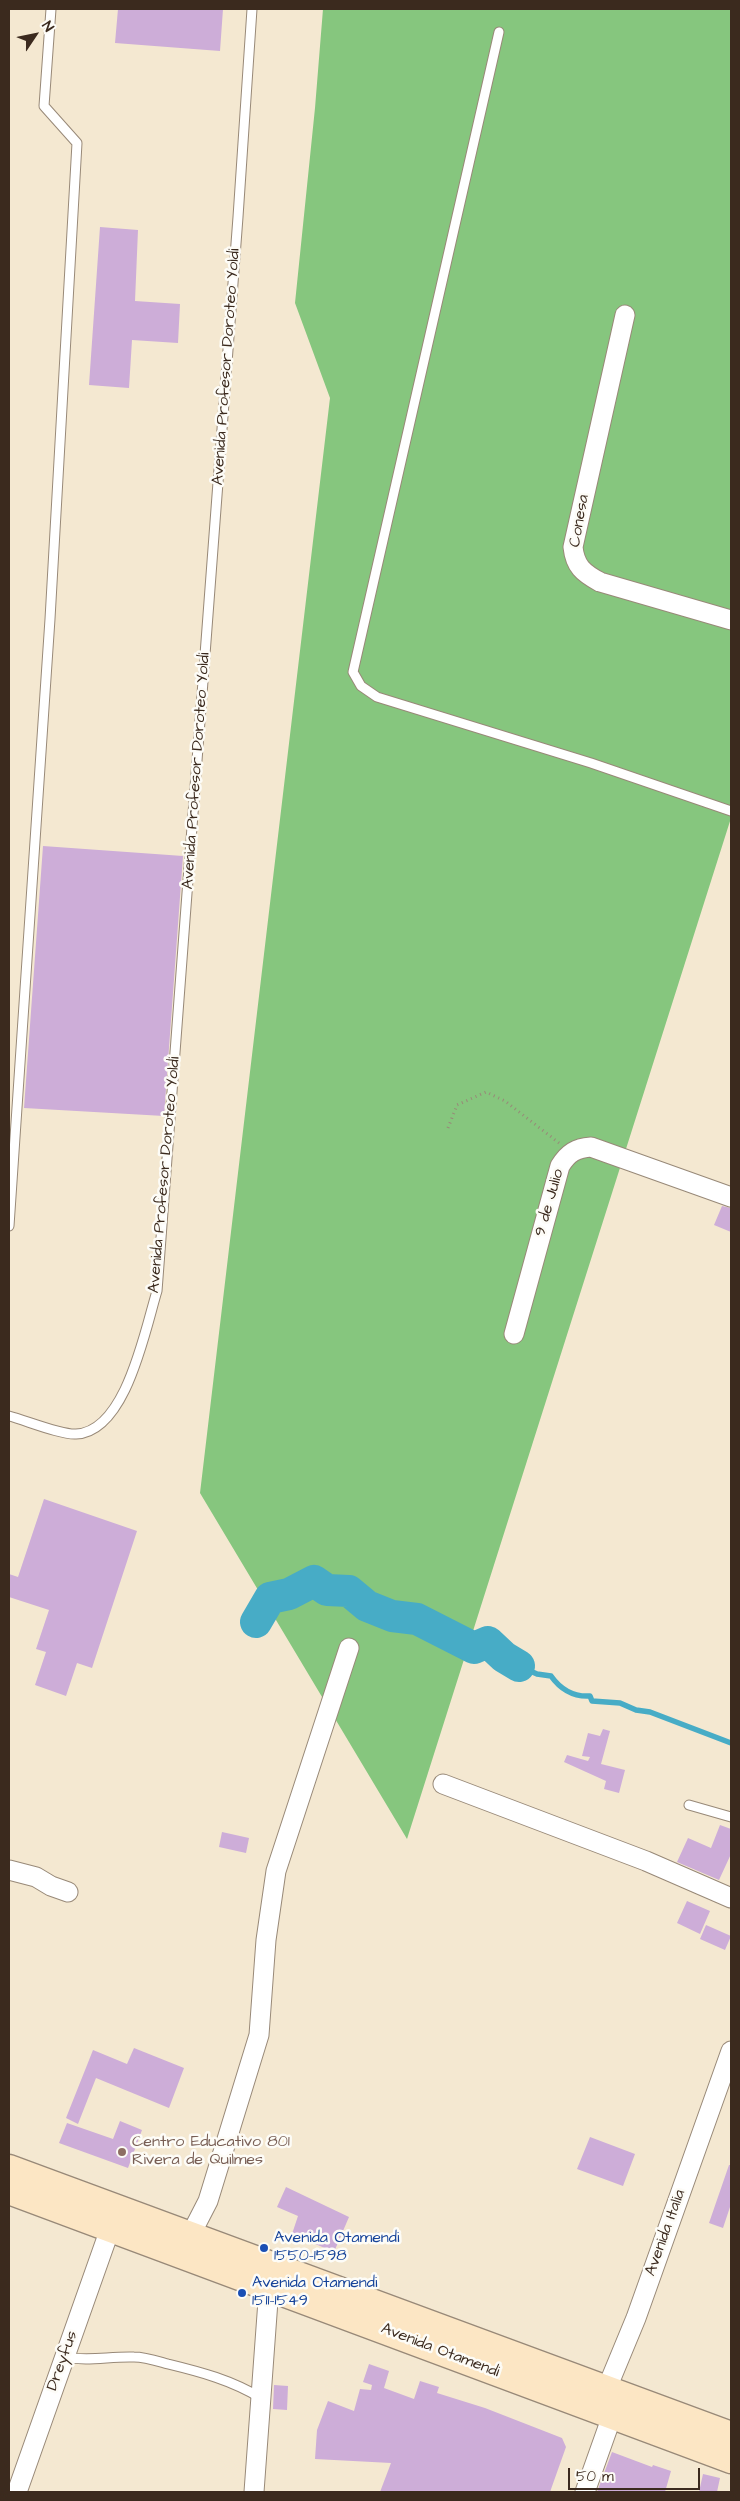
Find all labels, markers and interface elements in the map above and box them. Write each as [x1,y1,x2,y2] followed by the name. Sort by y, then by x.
[10,10,60,60] north arrow
[37,17,58,36] text: N
[209,248,245,486] street label: Avenida Profesor Doroteo Yoldi
[566,493,594,549] street label: Conesa
[179,652,215,890] street label: Avenida Profesor Doroteo Yoldi
[145,1056,185,1294] street label: Avenida Profesor Doroteo Yoldi
[531,1167,569,1239] street label: 9 de Julio
[132,2133,290,2171] place label: Centro Educativo 801 Rivera de Quilmes
[116,2146,128,2158] marker: Centro Educativo 801 Rivera de Quilmes
[642,2187,690,2279] street label: Avenida Italia
[274,2229,399,2267] place label: Avenida Otamendi 1550-1598
[258,2242,270,2254] marker: Avenida Otamendi 1550-1598
[252,2274,377,2312] place label: Avenida Otamendi 1511-1549
[236,2287,248,2299] marker: Avenida Otamendi 1511-1549
[378,2320,502,2382] street label: Avenida Otamendi
[43,2328,83,2394] street label: Dreyfus
[570,2458,702,2490] scale bar
[576,2466,614,2487] text: 50 m

